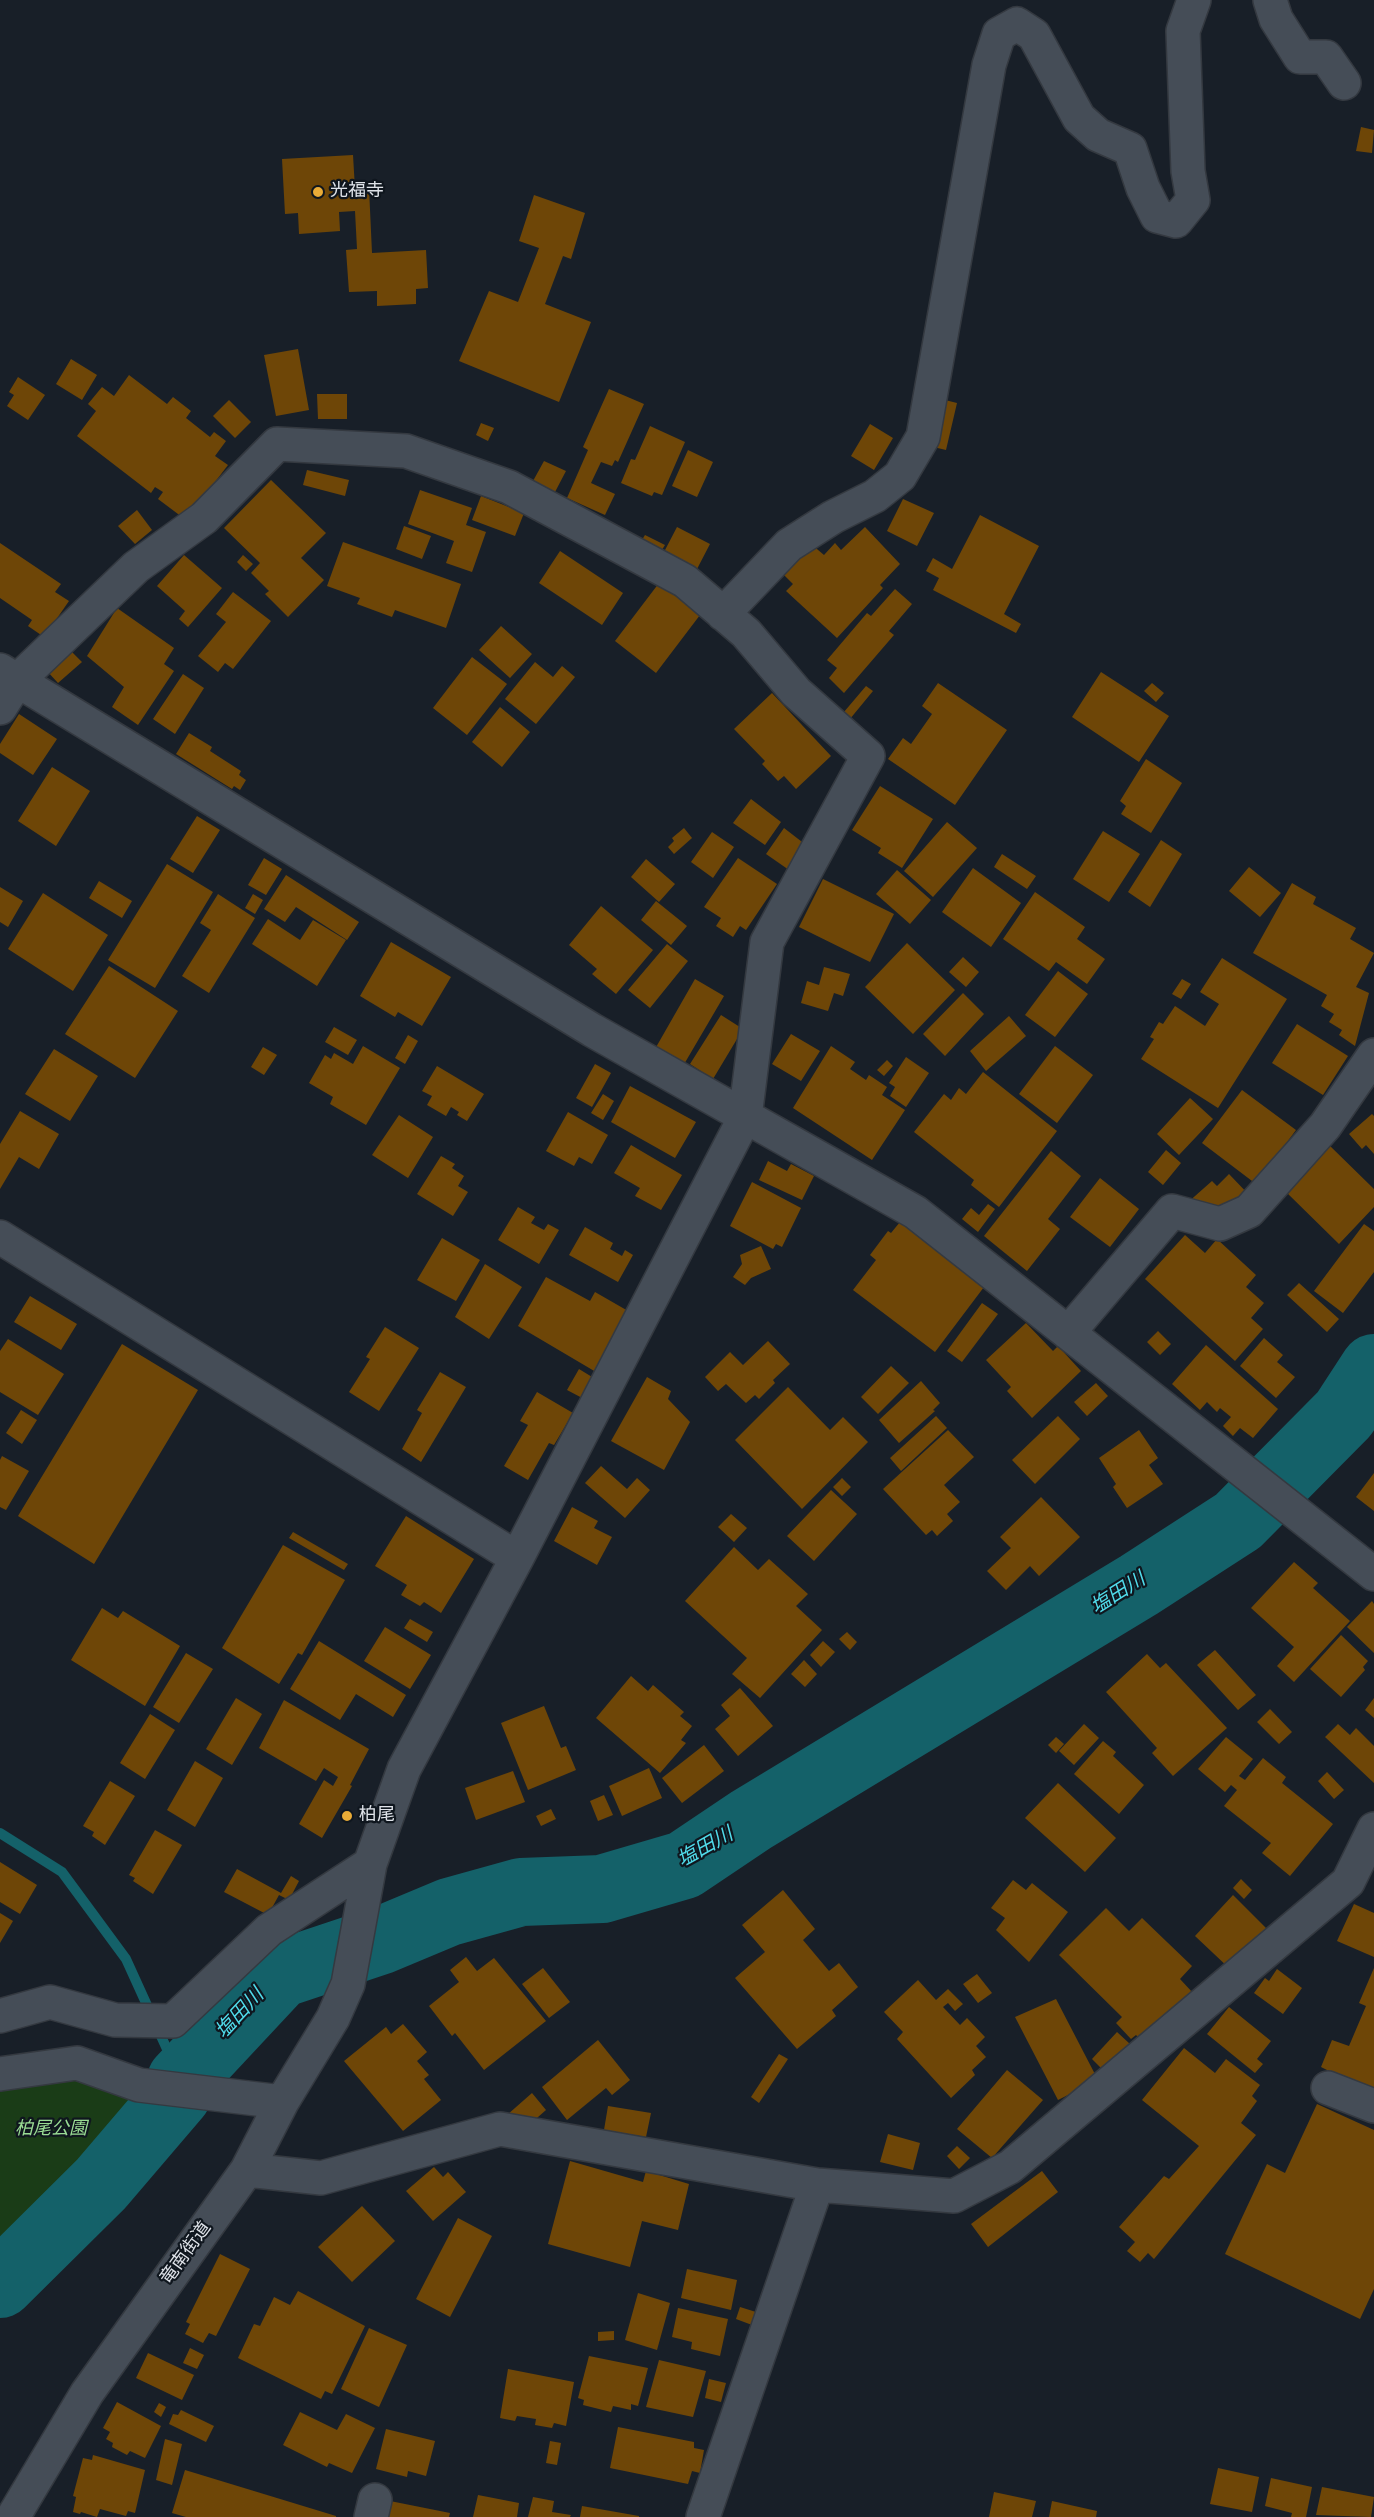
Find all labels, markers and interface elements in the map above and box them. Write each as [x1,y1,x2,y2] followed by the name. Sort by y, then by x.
[330,181,384,203] place label: 光福寺
[311,185,325,199] marker: 光福寺
[1087,1569,1151,1621] water label: 塩田川
[359,1805,395,1827] place label: 柏尾
[340,1809,354,1823] marker: 柏尾
[674,1824,738,1874] water label: 塩田川
[212,1985,270,2045] water label: 塩田川
[15,2119,87,2141] park label: 柏尾公園
[157,2219,217,2289] street label: 竜南街道

